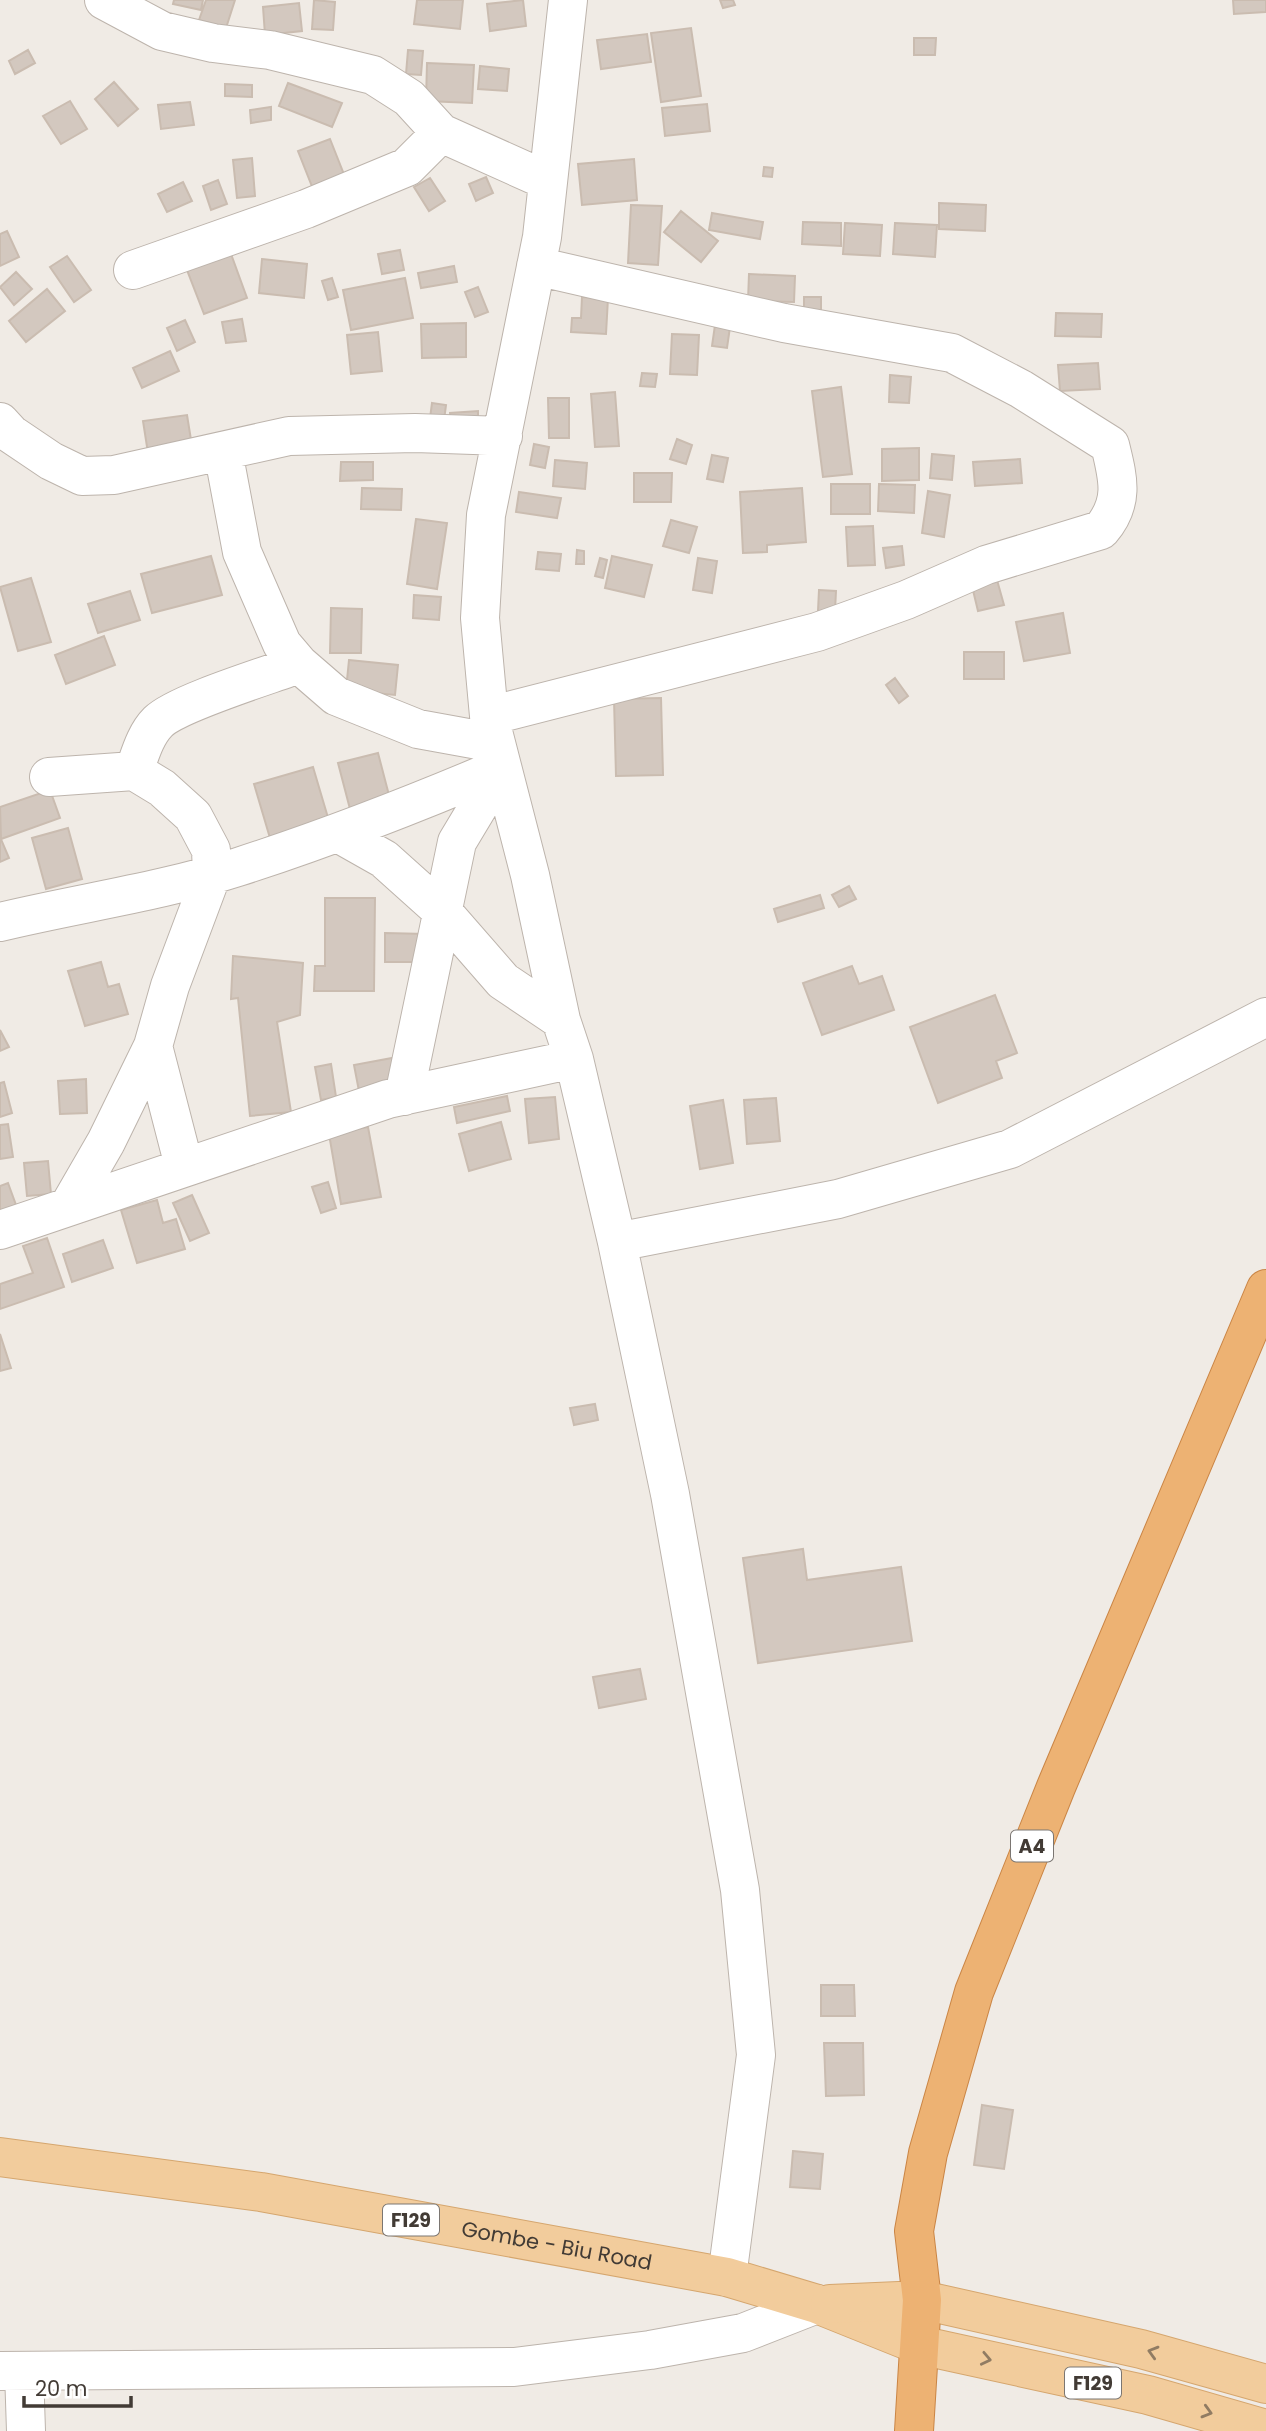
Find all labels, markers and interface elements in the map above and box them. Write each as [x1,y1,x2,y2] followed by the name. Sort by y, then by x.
[1011,1830,1053,1862] road number: A4
[383,2204,439,2236] road number: F129
[459,2214,655,2277] street label: Gombe - Biu Road
[1147,2346,1159,2361] one-way arrow
[980,2351,992,2366] one-way arrow
[24,2364,131,2408] scale bar
[1065,2368,1121,2398] road number: F129
[35,2374,88,2403] text: 20 m
[1201,2403,1213,2418] one-way arrow

